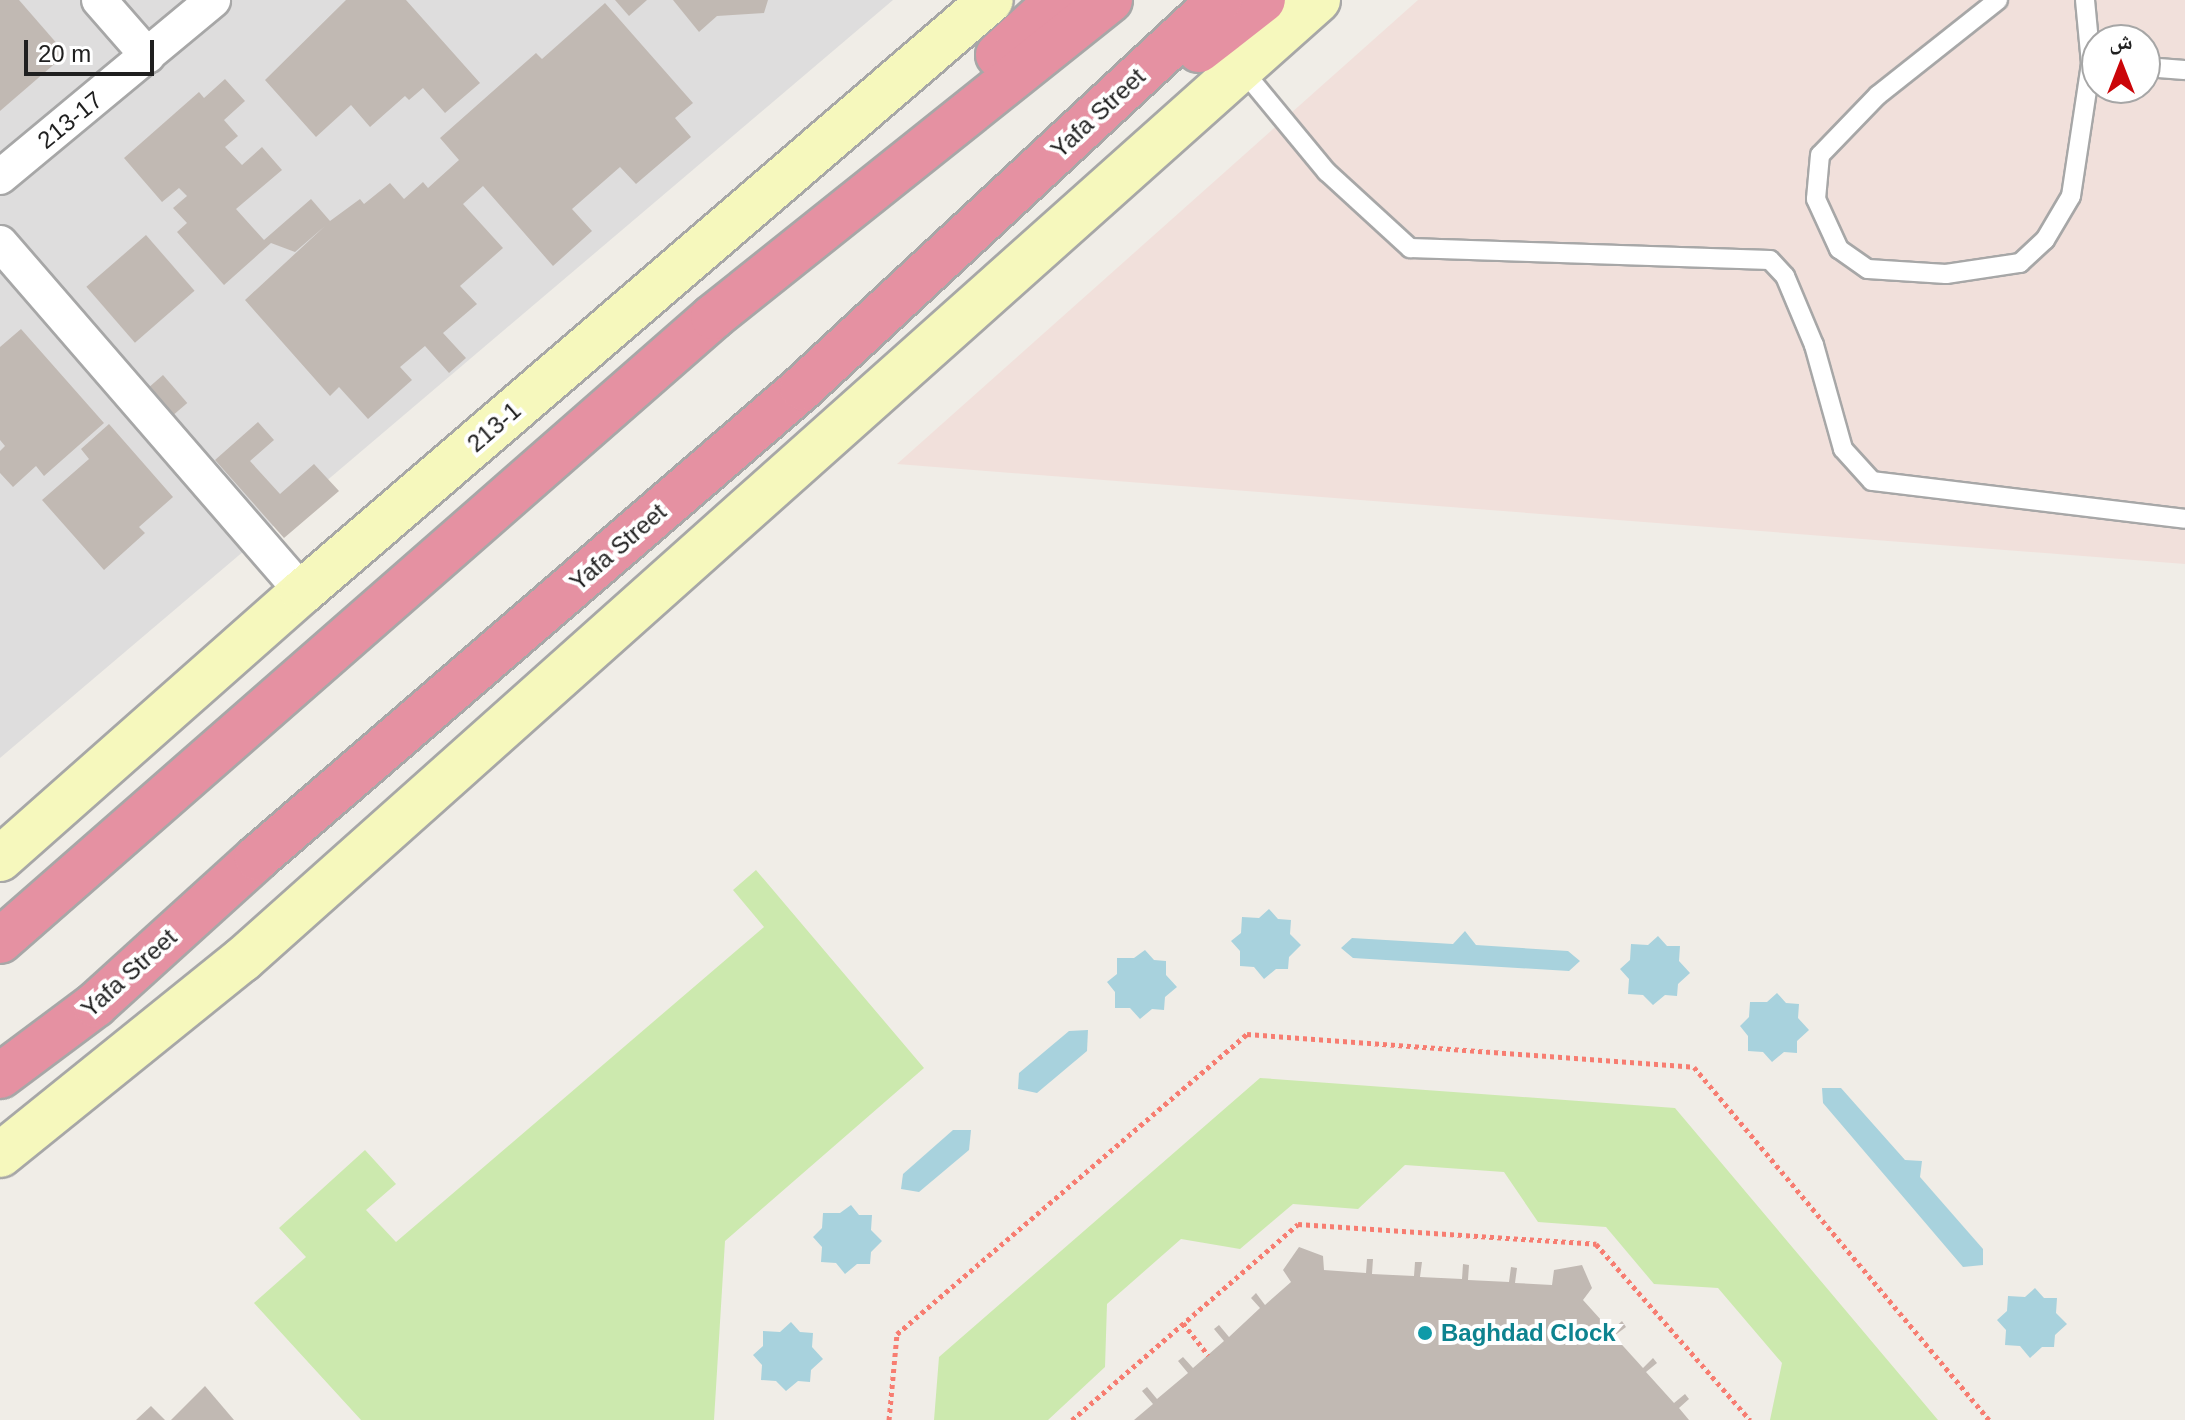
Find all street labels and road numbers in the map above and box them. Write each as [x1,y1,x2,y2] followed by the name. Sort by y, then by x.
[1045,62,1151,164] street label: Yafa Street
[32,85,108,155] street label: 213-17
[461,396,527,458] street label: 213-1
[564,497,672,597] street label: Yafa Street
[75,923,183,1023] street label: Yafa Street

